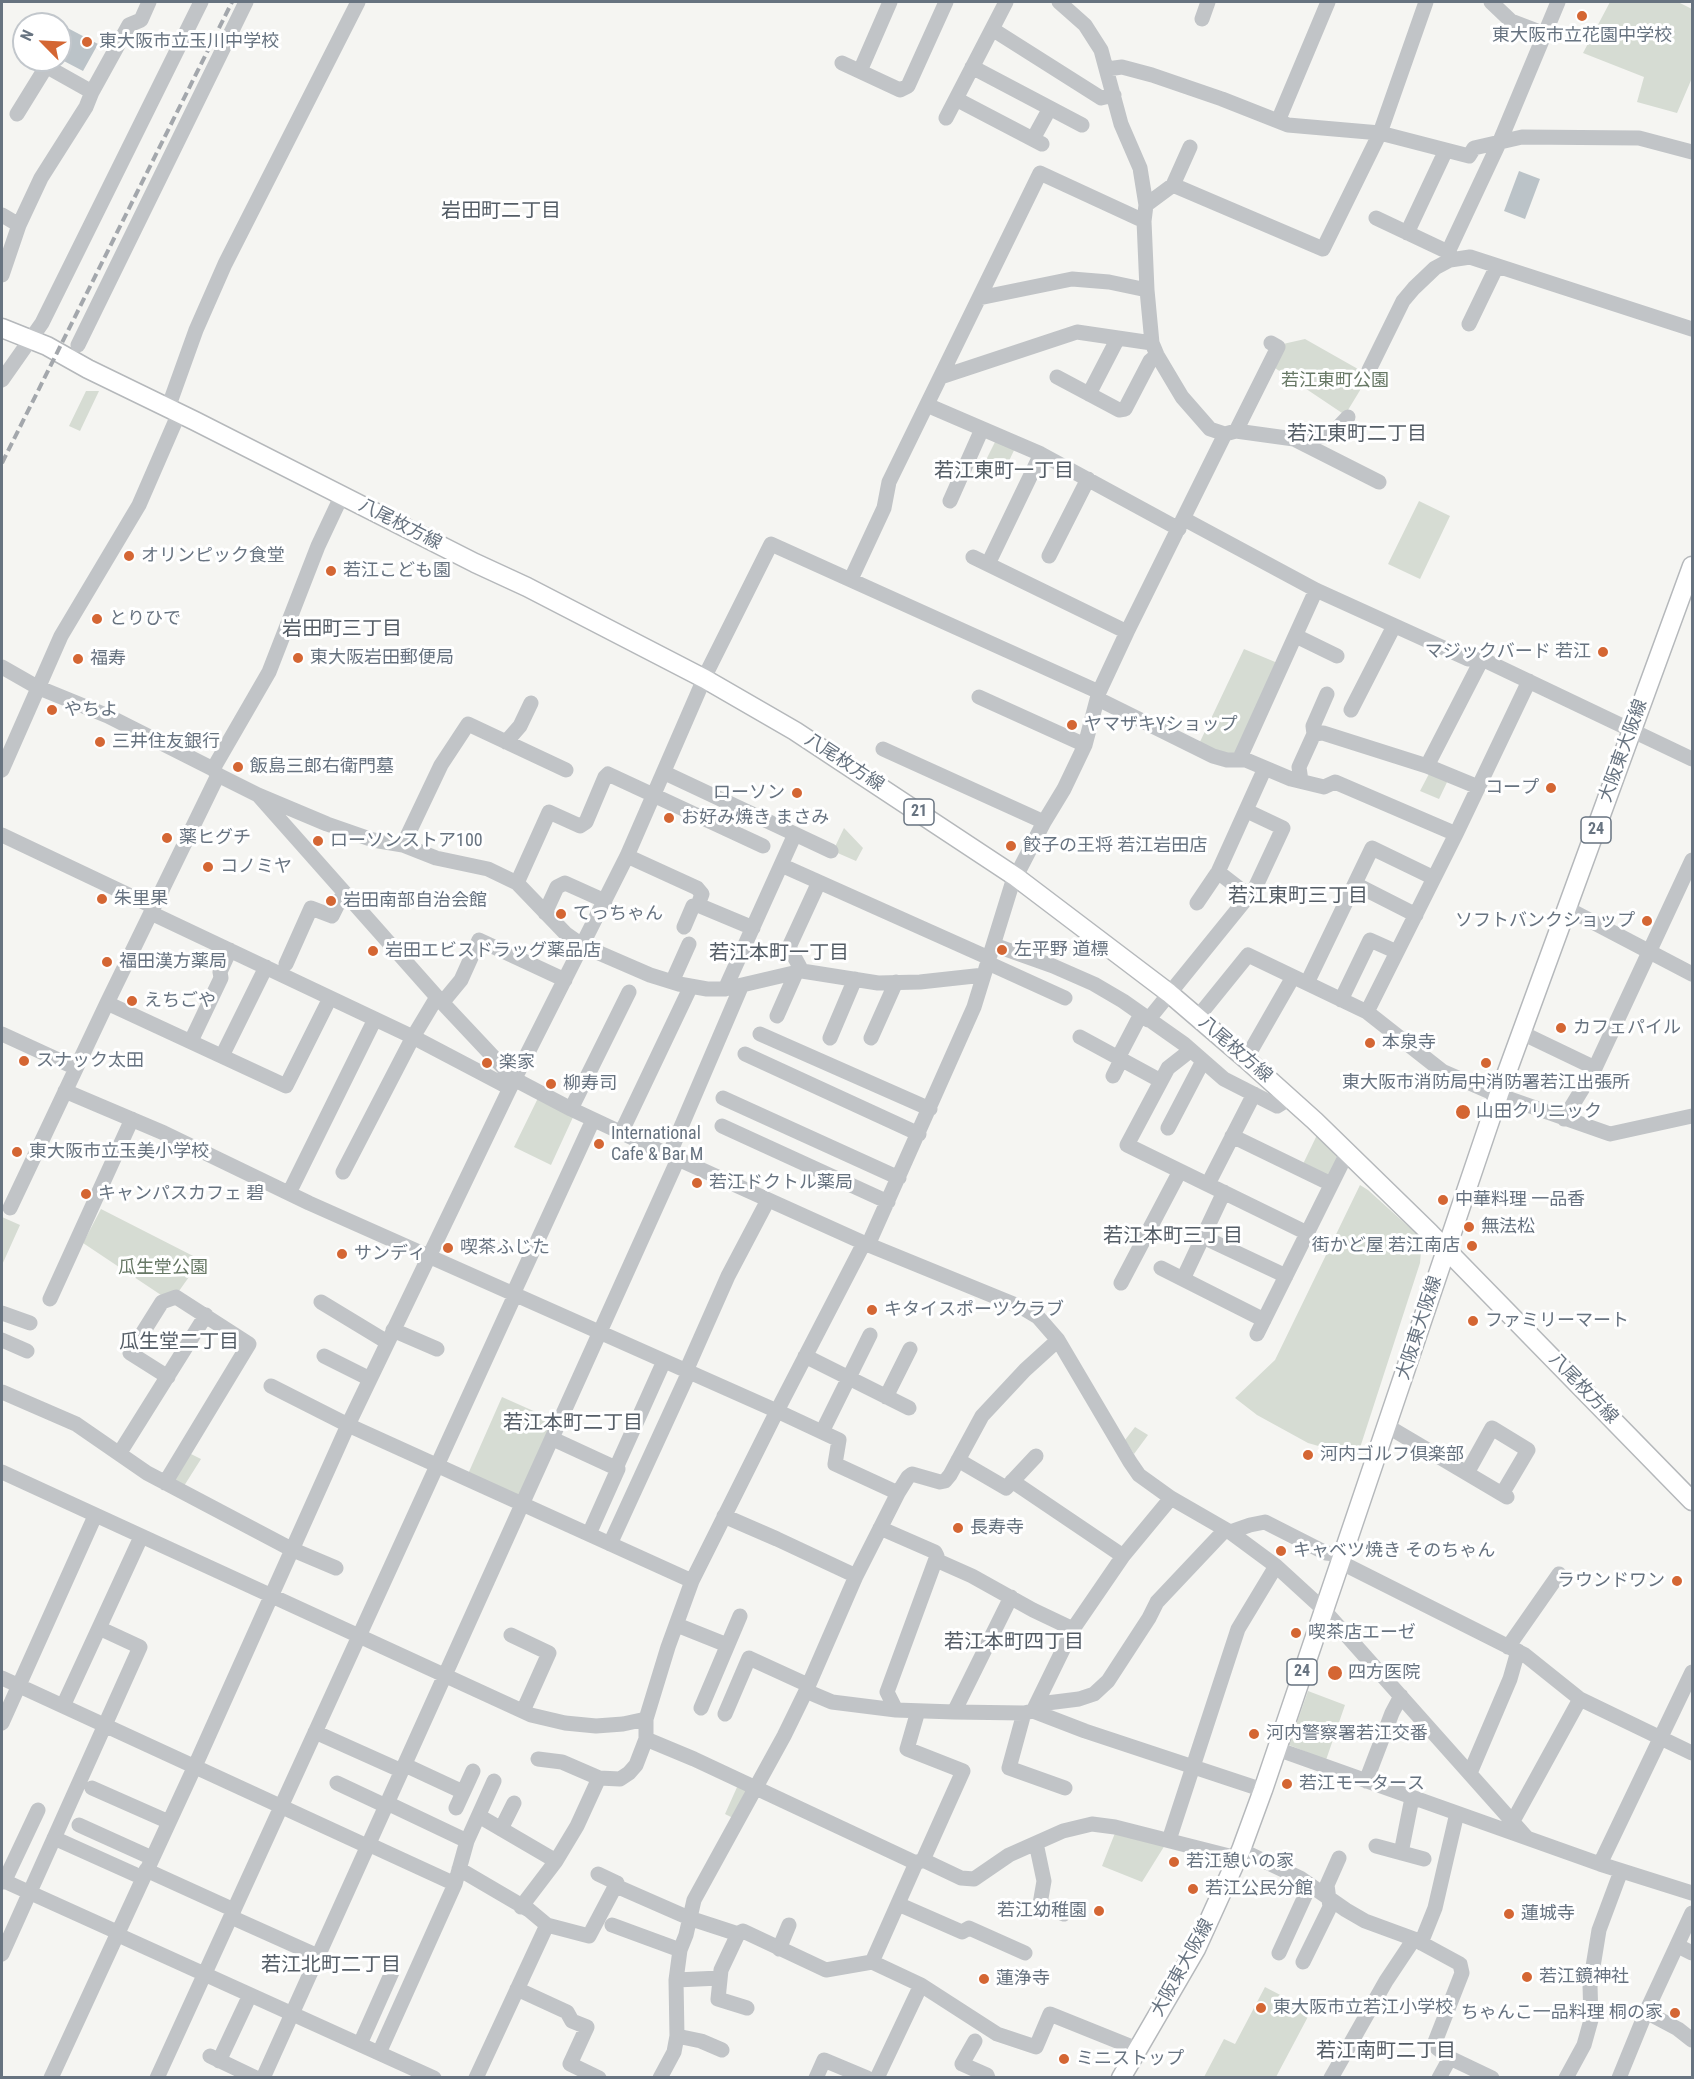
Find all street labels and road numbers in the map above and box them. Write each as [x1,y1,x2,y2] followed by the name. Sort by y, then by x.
[355,495,445,555] street label: 八尾枚方線
[1595,697,1653,805] street label: 大阪東大阪線
[800,729,888,797] street label: 八尾枚方線
[904,799,934,825] road number: 21
[1581,817,1611,843] road number: 24
[1194,1012,1276,1088] street label: 八尾枚方線
[1393,1273,1447,1383] street label: 大阪東大阪線
[1544,1349,1622,1429] street label: 八尾枚方線
[1287,1659,1317,1685] road number: 24
[1147,1916,1219,2020] street label: 大阪東大阪線

